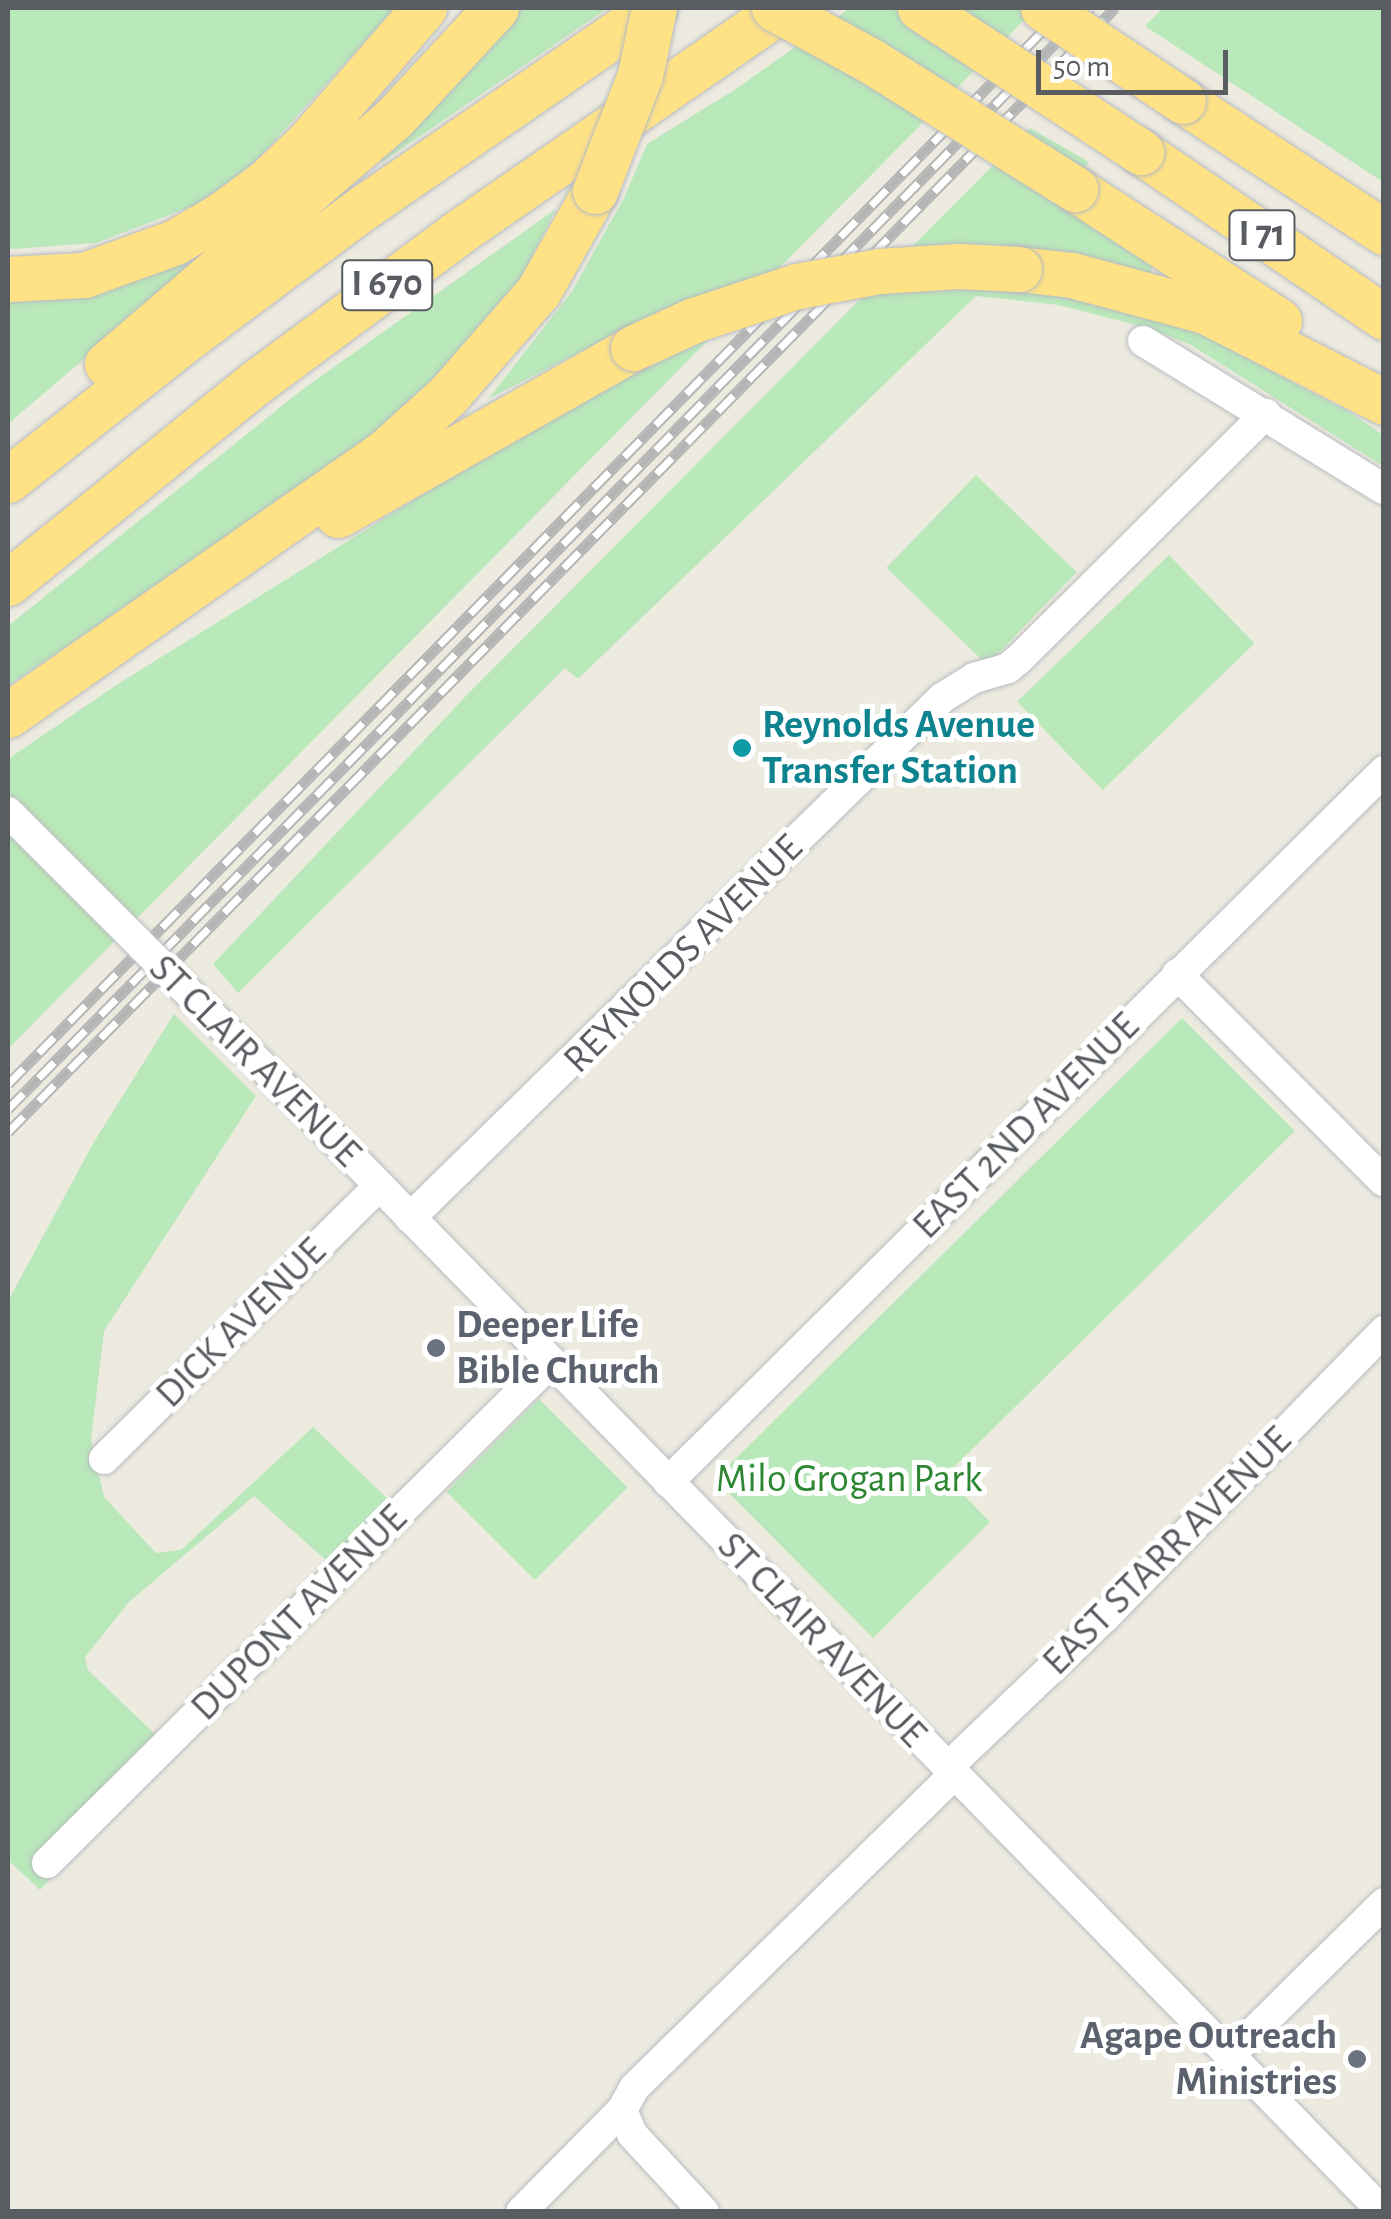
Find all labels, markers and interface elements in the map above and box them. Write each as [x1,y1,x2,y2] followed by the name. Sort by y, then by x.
[1041,30,1234,92] scale bar
[1053,52,1110,82] text: 50 m
[1227,202,1297,268] road number: I 71
[340,252,434,318] road number: I 670
[762,701,1035,795] place label: Reynolds Avenue Transfer Station
[731,737,753,759] marker: Reynolds Avenue Transfer Station
[553,824,813,1084] street label: REYNOLDS AVENUE
[139,945,371,1177] street label: ST CLAIR AVENUE
[903,1003,1149,1249] street label: EAST 2ND AVENUE
[146,1228,336,1418] street label: DICK AVENUE
[456,1301,659,1395] place label: Deeper Life Bible Church
[425,1337,447,1359] marker: Deeper Life Bible Church
[1033,1417,1301,1685] street label: EAST STARR AVENUE
[716,1455,982,1503] park label: Milo Grogan Park
[181,1495,417,1731] street label: DUPONT AVENUE
[707,1523,937,1757] street label: ST CLAIR AVENUE
[1080,2012,1337,2106] place label: Agape Outreach Ministries
[1346,2048,1368,2070] marker: Agape Outreach Ministries

